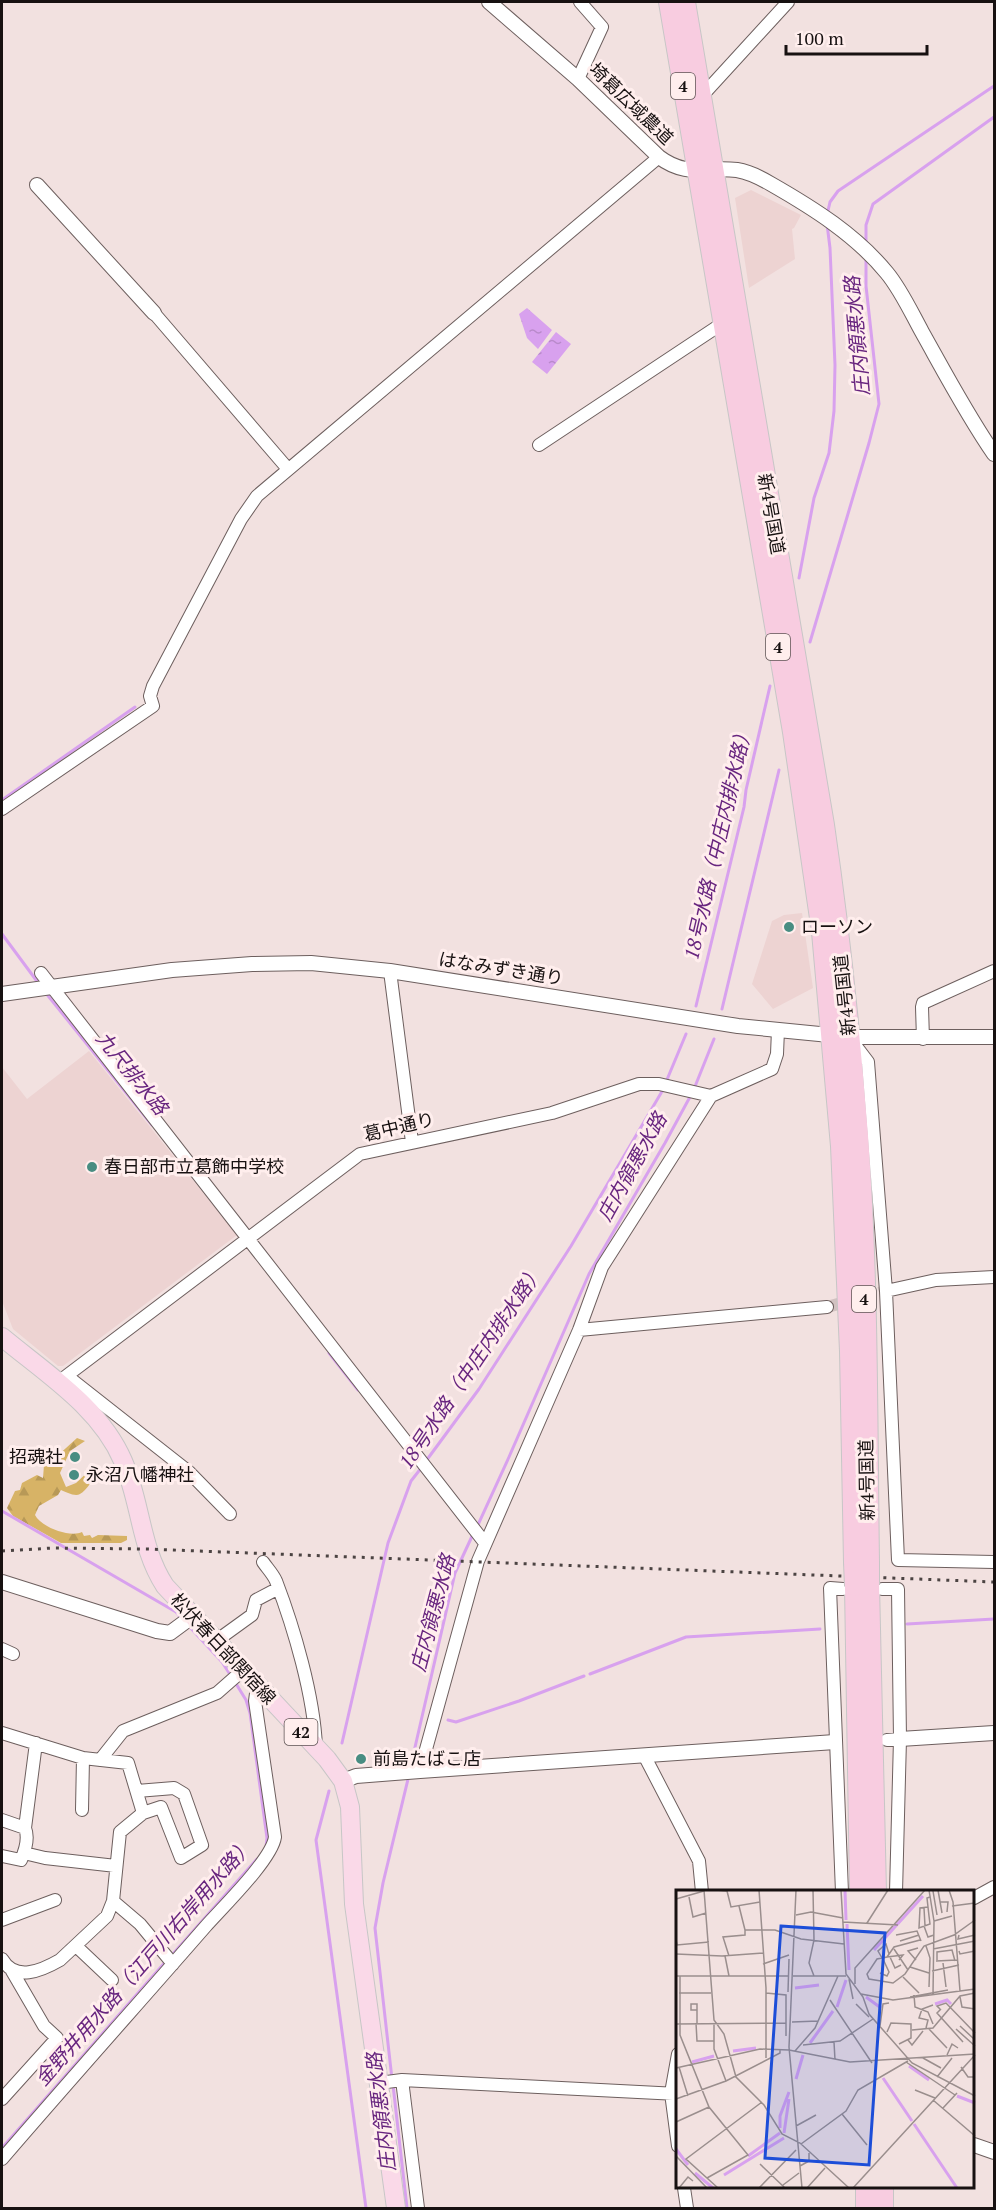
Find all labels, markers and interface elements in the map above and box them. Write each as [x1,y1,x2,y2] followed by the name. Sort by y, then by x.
[786,18,927,56] scale bar
[795,26,844,50] text: 100 m
[585,57,679,149] street label: 埼葛広域農道
[671,73,695,99] road number: 4
[838,273,875,397] water label: 庄内領悪水路
[753,472,791,556] street label: 新4号国道
[766,634,790,660] road number: 4
[677,721,758,962] water label: 18号水路（中庄内排水路）
[801,914,873,938] place label: ローソン
[782,920,796,934] marker: ローソン
[437,946,565,990] street label: はなみずき通り
[828,953,860,1037] street label: 新4号国道
[90,1025,176,1122] water label: 九尺排水路
[361,1106,437,1146] street label: 葛中通り
[591,1106,673,1226] water label: 庄内領悪水路
[104,1154,284,1178] place label: 春日部市立葛飾中学校
[85,1160,99,1174] marker: 春日部市立葛飾中学校
[392,1259,549,1474] water label: 18号水路（中庄内排水路）
[852,1286,876,1312] road number: 4
[853,1439,879,1521] street label: 新4号国道
[9,1444,63,1468] place label: 招魂社
[68,1450,82,1464] marker: 招魂社
[86,1462,194,1486] place label: 永沼八幡神社
[67,1468,81,1482] marker: 永沼八幡神社
[404,1549,462,1674] water label: 庄内領悪水路
[166,1587,282,1709] street label: 松伏春日部関宿線
[284,1719,318,1745] road number: 42
[373,1746,481,1770] place label: 前島たばこ店
[354,1752,368,1766] marker: 前島たばこ店
[28,1832,259,2091] water label: 金野井用水路（江戸川右岸用水路）
[676,1890,975,2189] inset map
[360,2049,401,2173] water label: 庄内領悪水路

